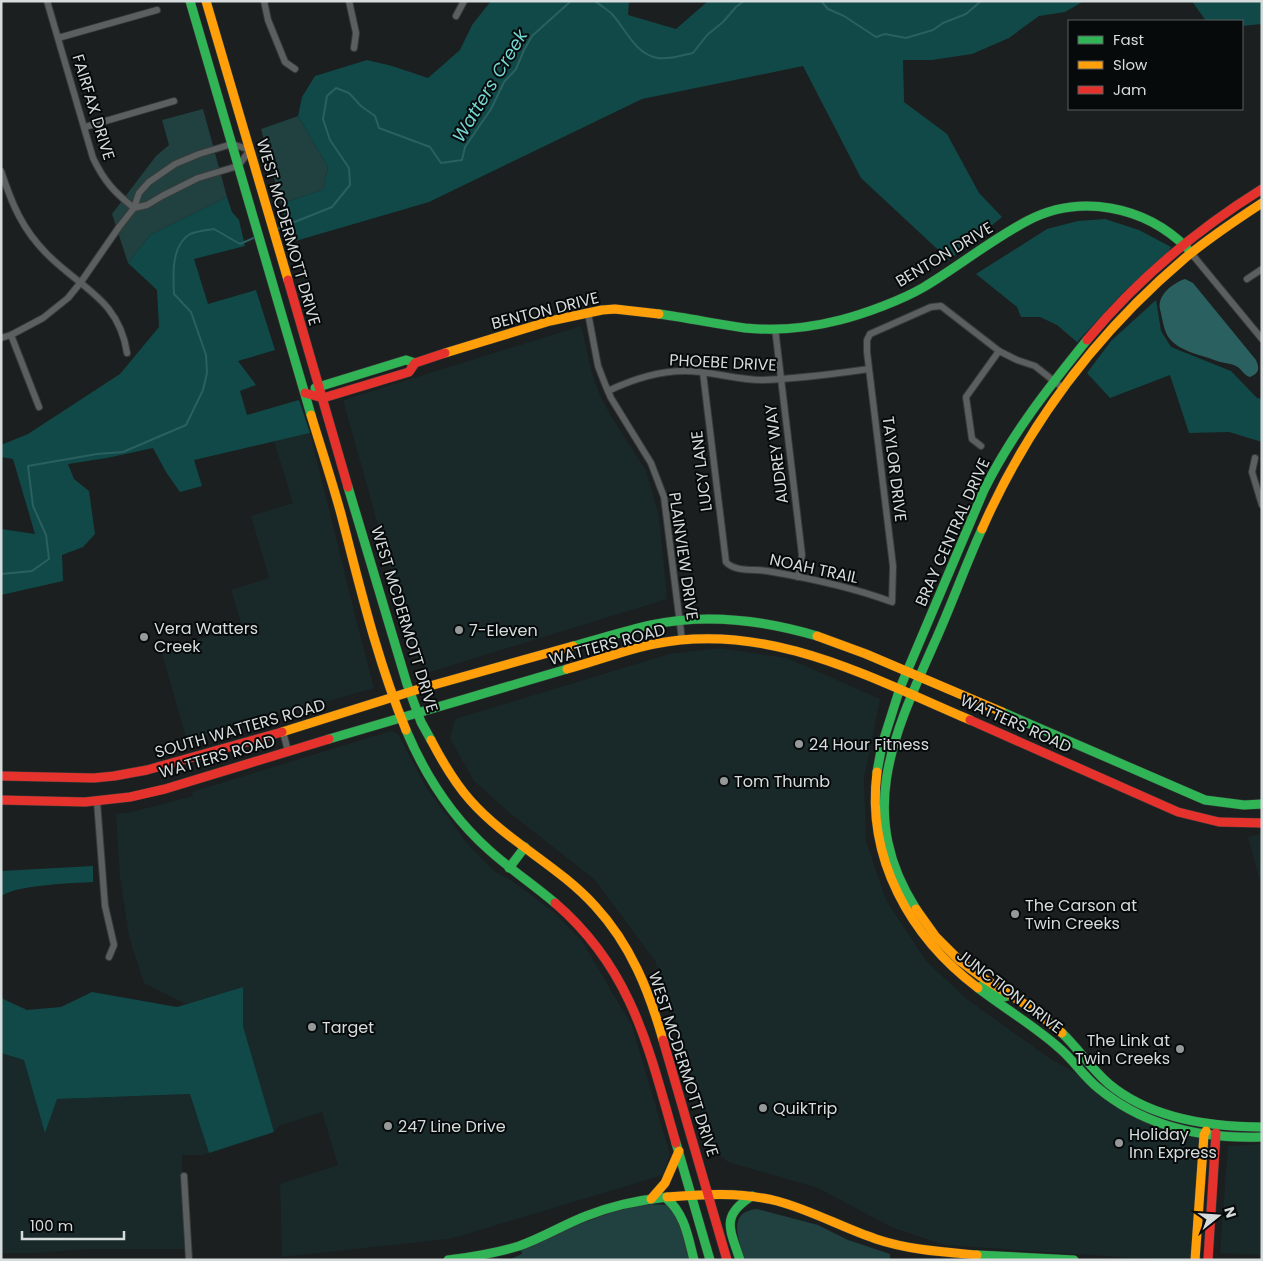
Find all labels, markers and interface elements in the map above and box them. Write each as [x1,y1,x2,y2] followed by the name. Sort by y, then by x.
[1068,20,1243,110] legend
[446,24,534,147] water label: Watters Creek
[1113,29,1144,50] text: Fast
[67,51,121,163] street label: FAIRFAX DRIVE
[1113,54,1148,75] text: Slow
[1113,79,1147,100] text: Jam
[251,136,326,328] street label: WEST MCDERMOTT DRIVE
[891,216,997,293] street label: BENTON DRIVE
[489,286,601,335] street label: BENTON DRIVE
[669,348,777,377] street label: PHOEBE DRIVE
[759,402,794,505] street label: AUDREY WAY
[877,415,912,523] street label: TAYLOR DRIVE
[685,429,718,512] street label: LUCY LANE
[909,454,996,610] street label: BRAY CENTRAL DRIVE
[663,491,704,622] street label: PLAINVIEW DRIVE
[365,523,444,715] street label: WEST MCDERMOTT DRIVE
[768,548,860,589] street label: NOAH TRAIL
[154,617,258,658] place label: Vera Watters Creek
[546,618,668,671] street label: WATTERS ROAD
[469,619,538,642] place label: 7-Eleven
[453,624,465,636] marker: 7-Eleven
[138,631,150,643] marker: Vera Watters Creek
[956,689,1075,758] street label: WATTERS ROAD
[153,694,327,762] street label: SOUTH WATTERS ROAD
[157,730,277,782] street label: WATTERS ROAD
[809,733,929,756] place label: 24 Hour Fitness
[793,738,805,750] marker: 24 Hour Fitness
[734,770,830,793] place label: Tom Thumb
[718,775,730,787] marker: Tom Thumb
[1025,894,1137,935] place label: The Carson at Twin Creeks
[1009,908,1021,920] marker: The Carson at Twin Creeks
[952,944,1068,1039] street label: JUNCTION DRIVE
[643,969,724,1160] street label: WEST MCDERMOTT DRIVE
[322,1016,374,1039] place label: Target
[306,1021,318,1033] marker: Target
[1075,1029,1170,1070] place label: The Link at Twin Creeks
[1174,1043,1186,1055] marker: The Link at Twin Creeks
[773,1097,838,1120] place label: QuikTrip
[757,1102,769,1114] marker: QuikTrip
[398,1115,506,1138] place label: 247 Line Drive
[382,1120,394,1132] marker: 247 Line Drive
[1129,1123,1217,1164] place label: Holiday Inn Express
[1113,1137,1125,1149] marker: Holiday Inn Express
[1193,1191,1243,1241] north arrow
[1219,1204,1242,1220] text: N
[22,1208,125,1240] scale bar
[30,1215,73,1236] text: 100 m

